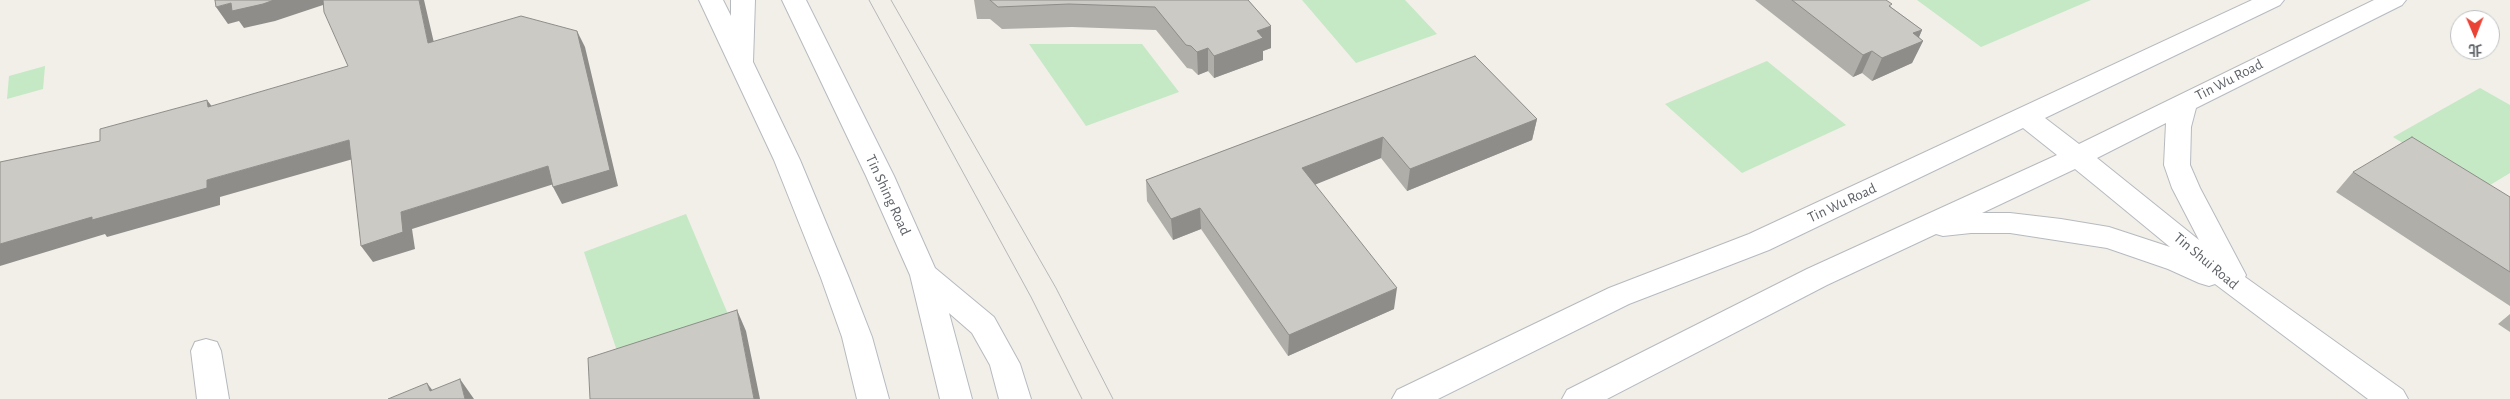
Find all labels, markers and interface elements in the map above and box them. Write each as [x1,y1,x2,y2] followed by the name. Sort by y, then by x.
[2450,10,2500,60] north arrow
[2468,42,2482,56] text: 北
[2192,55,2266,105] street label: Tin Wu Road
[861,152,915,238] street label: Tin Shing Road
[1805,179,1879,227] street label: Tin Wu Road
[2170,229,2242,293] street label: Tin Shui Road

